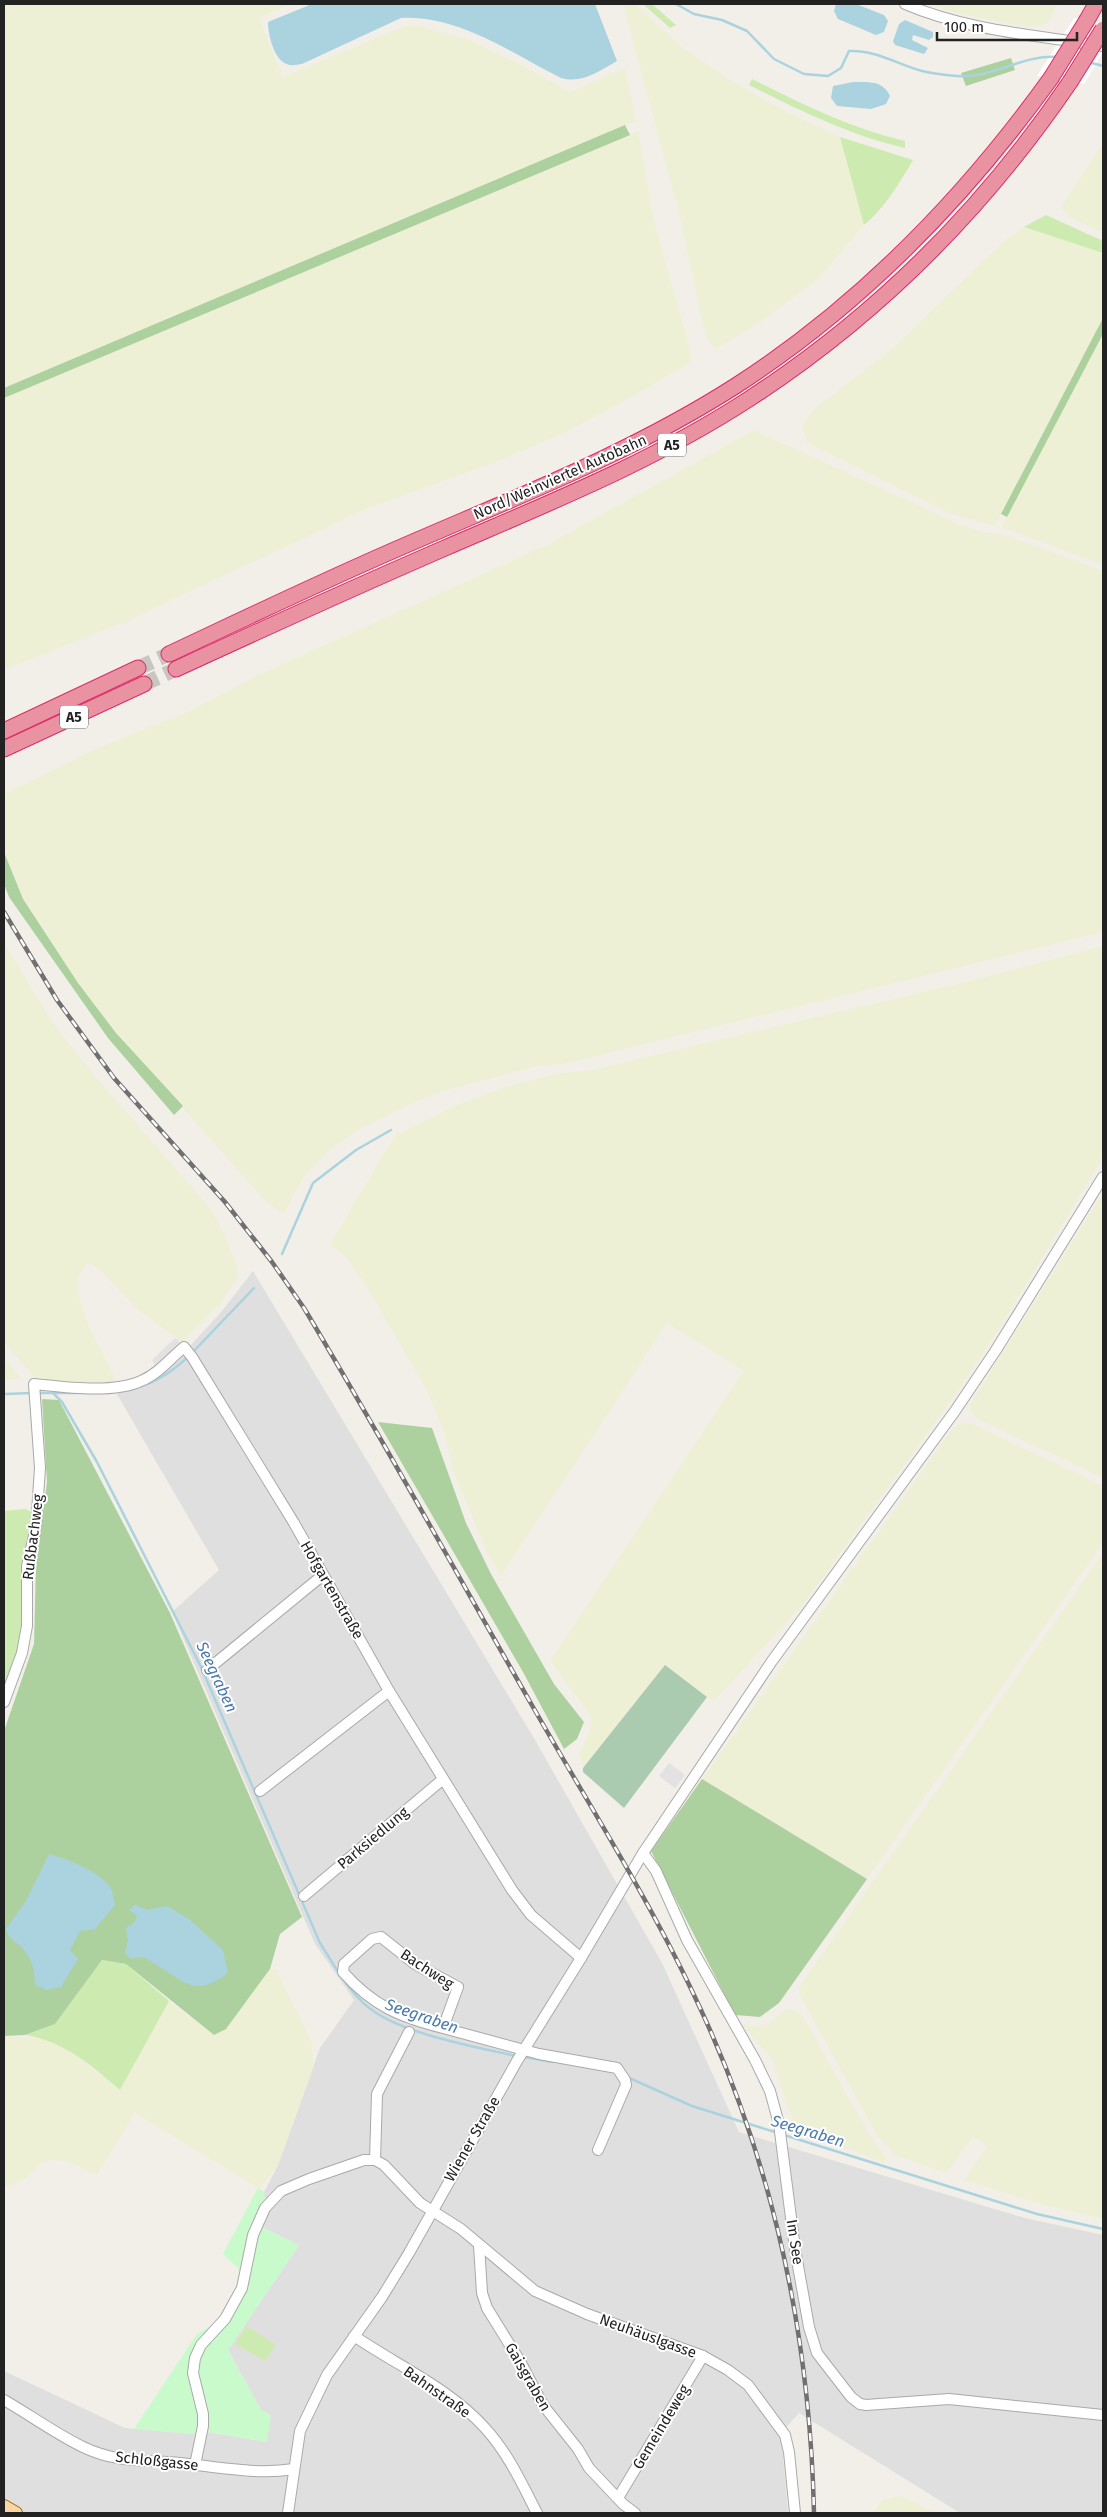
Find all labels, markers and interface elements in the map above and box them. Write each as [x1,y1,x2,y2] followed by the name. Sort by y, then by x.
[937,10,1077,42] scale bar
[944,18,984,36] text: 100 m
[471,431,649,523] street label: Nord/Weinviertel Autobahn
[658,434,686,456] road number: A5
[60,706,88,729] road number: A5
[19,1493,47,1581] street label: Rußbachweg
[297,1538,367,1642] street label: Hofgartenstraße
[192,1638,242,1715] water label: Seegraben
[334,1803,412,1873] street label: Parksiedlung
[397,1945,457,1993] street label: Bachweg
[382,1994,461,2037] water label: Seegraben
[440,2093,504,2185] street label: Wiener Straße
[768,2111,847,2151] water label: Seegraben
[783,2218,807,2266] street label: Im See
[597,2310,699,2362] street label: Neuhäuslgasse
[501,2340,555,2414] street label: Gaisgraben
[400,2362,474,2422] street label: Bahnstraße
[629,2381,693,2473] street label: Gemeindeweg
[115,2448,199,2474] street label: Schloßgasse

